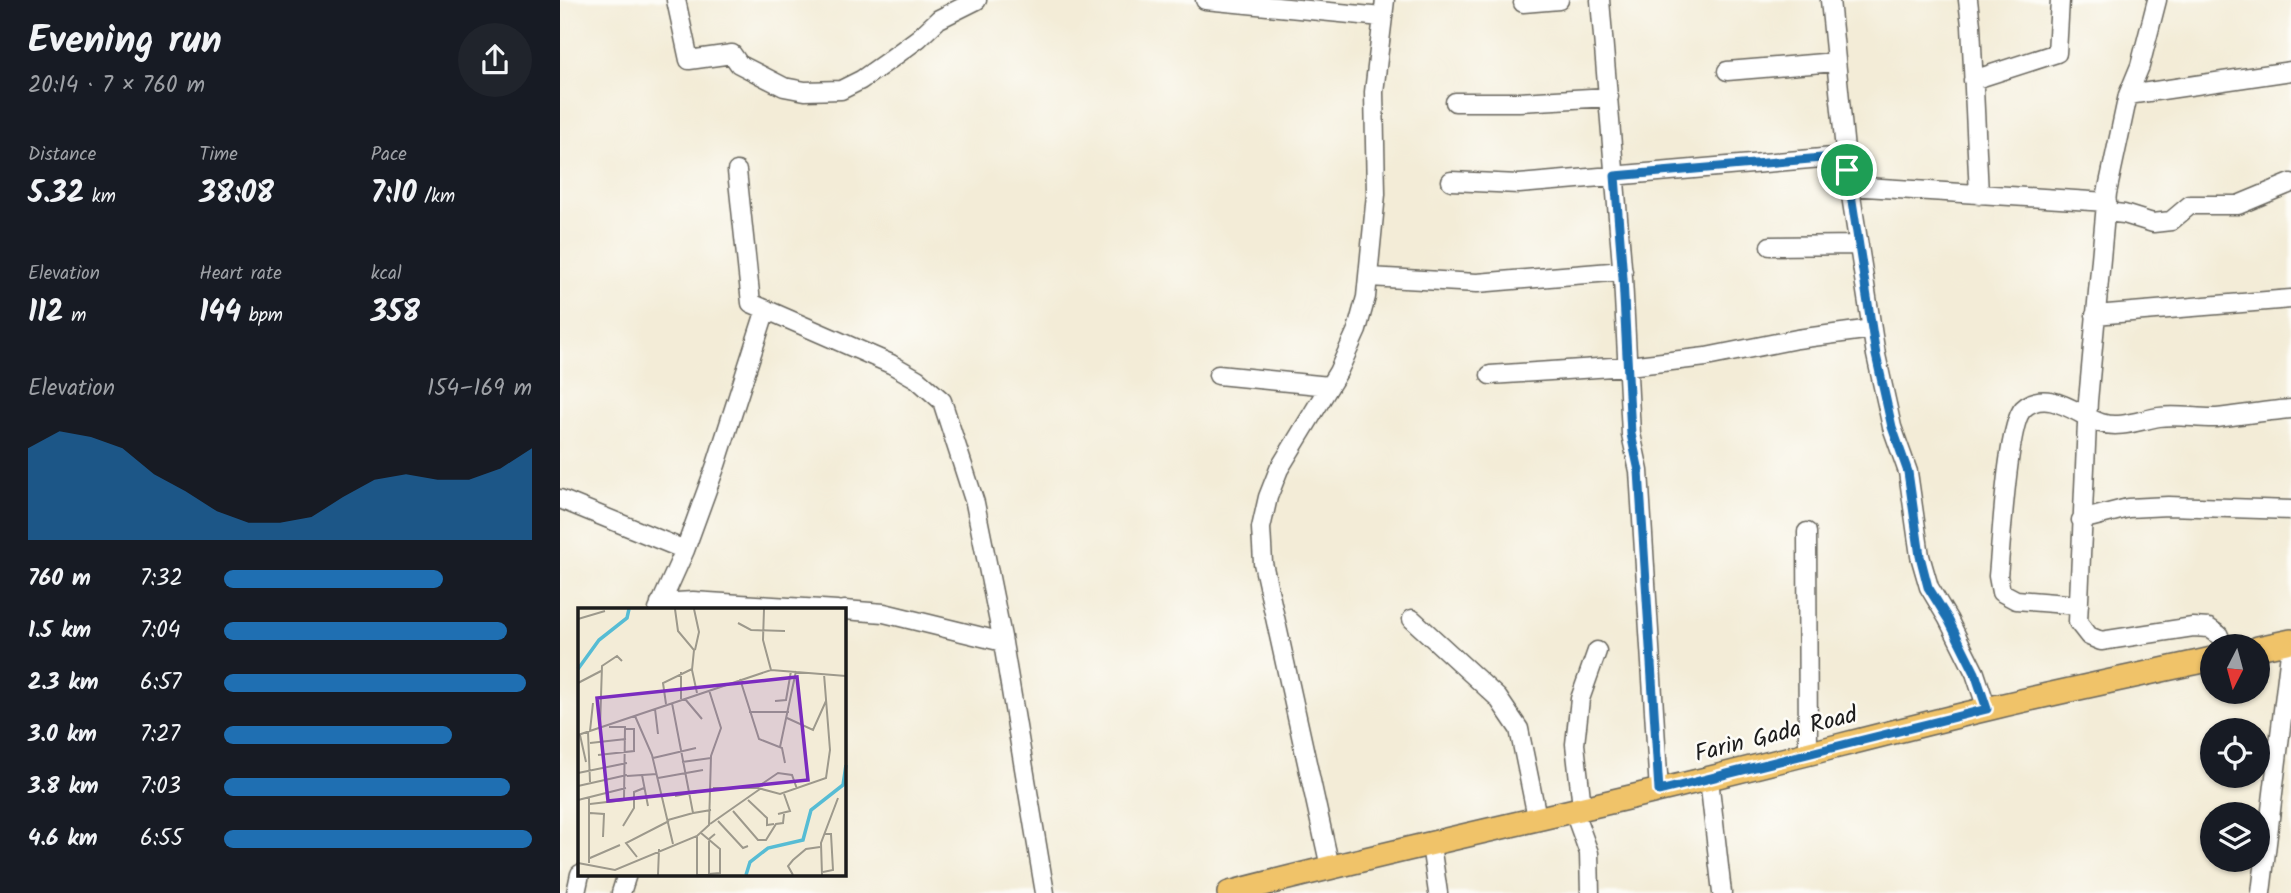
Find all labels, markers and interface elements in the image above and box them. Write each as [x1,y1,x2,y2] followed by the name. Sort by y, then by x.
[28,12,222,72] text: Evening run
[458,23,532,97] button: share
[28,68,205,104] text: 20:14 · 7 × 760 m
[28,140,96,170] text: Distance
[199,140,238,170] text: Time
[371,140,407,170] text: Pace
[1817,140,1877,200] pin
[1828,151,1866,189] icon: arrive
[28,170,84,218] text: 5.32
[199,170,274,218] text: 38:08
[371,170,417,218] text: 7:10
[84,182,116,212] text: km
[417,182,455,212] text: /km
[28,259,100,289] text: Elevation
[199,259,282,289] text: Heart rate
[371,259,402,289] text: kcal
[28,289,64,337] text: 112
[199,289,241,337] text: 144
[371,289,420,337] text: 358
[64,301,86,331] text: m
[241,301,283,331] text: bpm
[28,371,115,407] text: Elevation
[427,371,532,407] text: 154–169 m
[28,561,91,597] text: 760 m
[140,561,183,597] text: 7:32
[578,608,845,876] inset map
[28,613,91,649] text: 1.5 km
[140,613,180,649] text: 7:04
[2200,634,2270,704] north arrow
[2200,634,2270,872] map controls
[28,665,98,701] text: 2.3 km
[140,665,181,701] text: 6:57
[1690,696,1863,774] street label: Farin Gada Road
[28,717,97,753] text: 3.0 km
[140,717,180,753] text: 7:27
[2200,718,2270,788] button: locate
[28,769,99,805] text: 3.8 km
[140,769,181,805] text: 7:03
[2200,802,2270,872] button: layers
[28,821,97,857] text: 4.6 km
[140,821,183,857] text: 6:55

